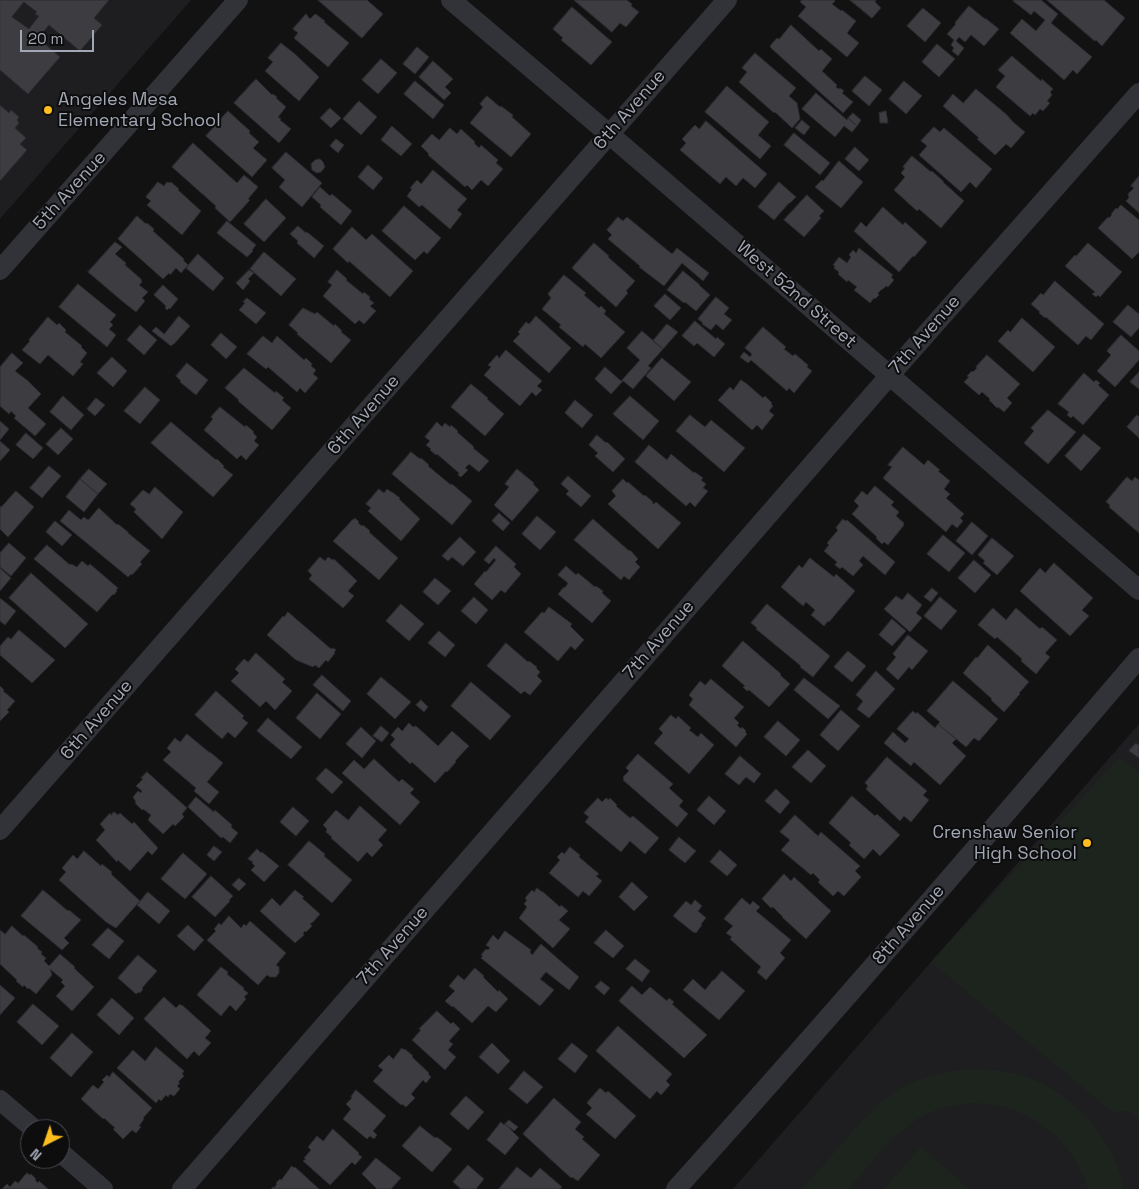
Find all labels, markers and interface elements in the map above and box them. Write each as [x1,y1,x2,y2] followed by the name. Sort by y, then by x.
[22,20,96,52] scale bar
[28,29,63,48] text: 20 m
[590,66,670,154] street label: 6th Avenue
[58,89,221,132] place label: Angeles Mesa Elementary School
[42,104,54,116] marker: Angeles Mesa Elementary School
[29,147,111,235] street label: 5th Avenue
[732,237,860,353] street label: West 52nd Street
[885,291,965,379] street label: 7th Avenue
[324,371,404,459] street label: 6th Avenue
[619,596,699,684] street label: 7th Avenue
[57,676,137,764] street label: 6th Avenue
[933,822,1077,864] place label: Crenshaw Senior High School
[1081,837,1093,849] marker: Crenshaw Senior High School
[868,881,950,969] street label: 8th Avenue
[353,902,433,990] street label: 7th Avenue
[20,1119,70,1169] north arrow
[26,1145,45,1164] text: N

